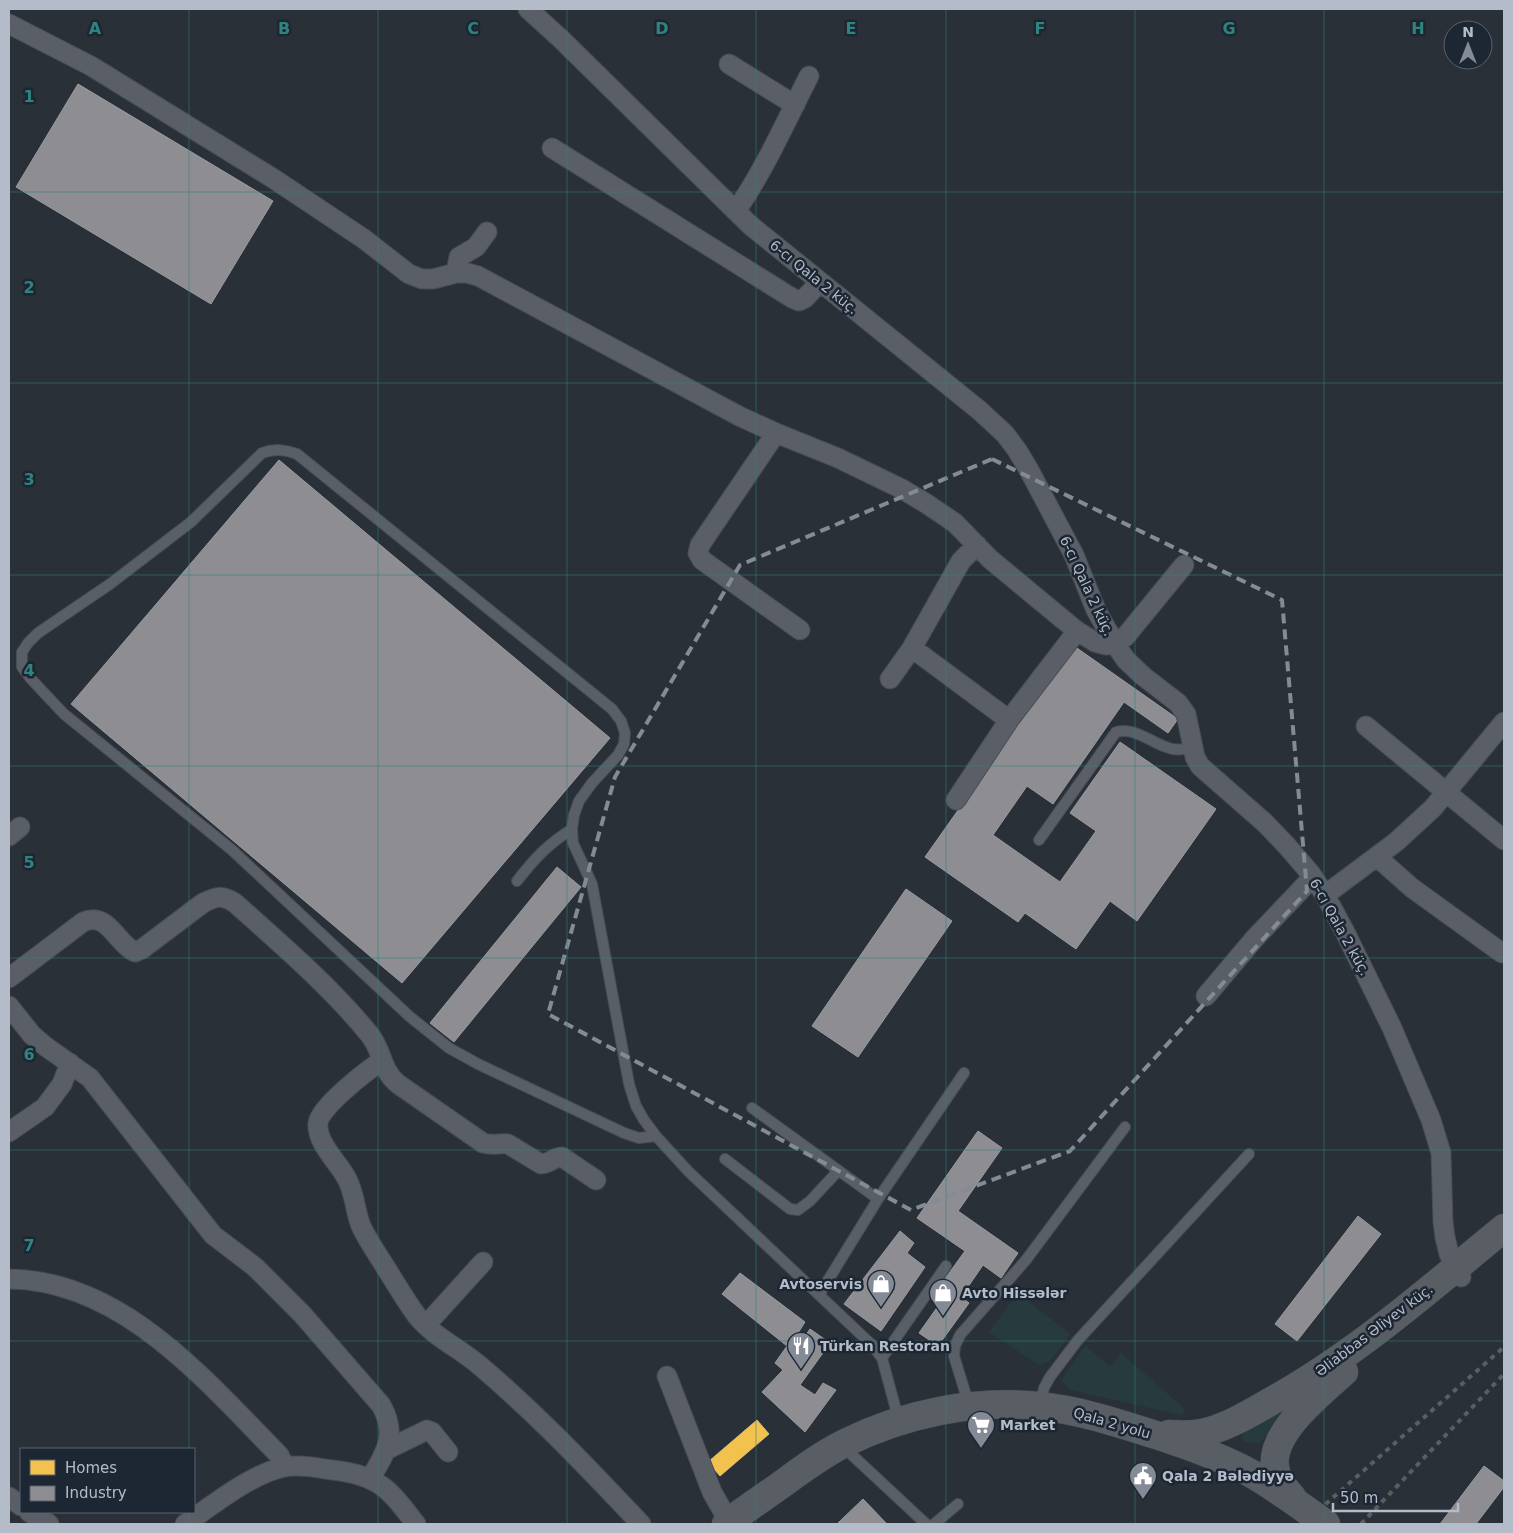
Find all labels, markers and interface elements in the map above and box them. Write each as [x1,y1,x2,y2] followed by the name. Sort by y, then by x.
[89,19,102,38] text: A
[278,19,290,38] text: B
[467,19,479,38] text: C
[655,19,669,38] text: D
[846,19,856,38] text: E
[1035,19,1045,38] text: F
[1222,19,1236,38] text: G
[1411,19,1425,38] text: H
[1443,20,1493,70] north arrow
[1462,24,1474,40] text: N
[23,87,35,106] text: 1
[767,237,861,317] street label: 6-cı Qala 2 küç.
[23,278,35,297] text: 2
[23,470,35,489] text: 3
[1057,533,1117,639] street label: 6-cı Qala 2 küç.
[23,661,35,680] text: 4
[23,853,35,872] text: 5
[1307,876,1373,978] street label: 6-cı Qala 2 küç.
[23,1045,35,1064] text: 6
[23,1236,35,1255] text: 7
[866,1269,896,1308] shop icon: Avtoservis
[779,1276,862,1292] place label: Avtoservis
[928,1278,958,1317] shop icon: Avto Hissələr
[1312,1281,1436,1379] street label: Əliabbas Əliyev küç.
[962,1285,1067,1301] place label: Avto Hissələr
[786,1331,816,1370] restaurant icon: Türkan Restoran
[820,1338,950,1354] place label: Türkan Restoran
[1072,1404,1152,1442] street label: Qala 2 yolu
[966,1410,996,1449] supermarket icon: Market
[1000,1417,1056,1433] place label: Market
[20,1448,195,1513] legend
[65,1459,117,1477] text: Homes
[1128,1461,1158,1500] public building icon: Qala 2 Bələdiyyə
[1162,1468,1294,1484] place label: Qala 2 Bələdiyyə
[1333,1480,1458,1512] scale bar
[65,1484,127,1502] text: Industry
[1340,1489,1378,1507] text: 50 m

